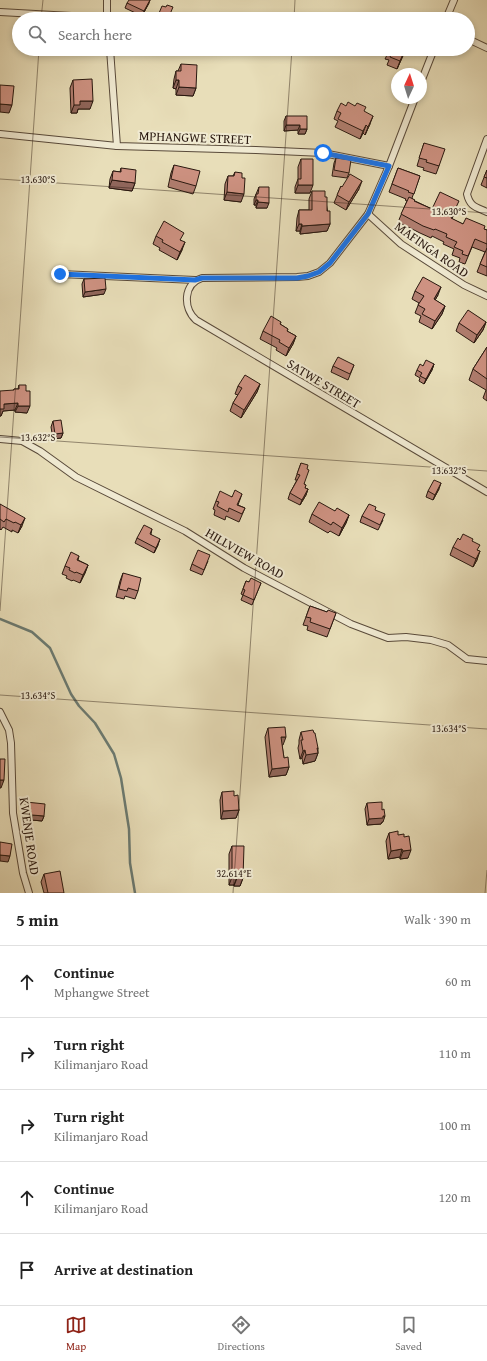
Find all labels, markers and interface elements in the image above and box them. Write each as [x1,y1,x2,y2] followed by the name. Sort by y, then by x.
[12,12,475,56] search box
[26,23,48,45] icon: search
[58,24,132,45] text: Search here
[391,68,427,104] north arrow
[138,126,252,149] street label: MPHANGWE STREET
[314,144,332,162] route start
[21,172,56,187] text: 13.630°S
[432,204,467,219] text: 13.630°S
[391,217,473,282] street label: MAFINGA ROAD
[51,265,69,283] route end
[283,354,365,413] street label: SATWE STREET
[21,430,56,445] text: 13.632°S
[432,463,467,478] text: 13.632°S
[202,523,288,584] street label: HILLVIEW ROAD
[21,688,56,703] text: 13.634°S
[432,721,467,736] text: 13.634°S
[15,796,44,876] street label: KWENJE ROAD
[216,866,252,881] text: 32.614°E
[16,907,58,932] text: 5 min
[404,910,471,929] text: Walk · 390 m
[54,962,115,983] text: Continue
[16,971,38,993] icon: ahead
[445,972,471,991] text: 60 m
[54,983,150,1002] text: Mphangwe Street
[54,1034,125,1055] text: Turn right
[16,1043,38,1065] icon: right
[439,1044,471,1063] text: 110 m
[54,1055,148,1074] text: Kilimanjaro Road
[54,1106,125,1127] text: Turn right
[16,1115,38,1137] icon: right
[439,1116,471,1135] text: 100 m
[54,1127,148,1146] text: Kilimanjaro Road
[54,1178,115,1199] text: Continue
[16,1187,38,1209] icon: ahead
[439,1188,471,1207] text: 120 m
[54,1199,148,1218] text: Kilimanjaro Road
[16,1259,38,1281] icon: arrive
[54,1259,193,1280] text: Arrive at destination
[65,1314,87,1354] tab: Map
[218,1314,265,1354] tab: Directions
[395,1314,422,1354] tab: Saved

